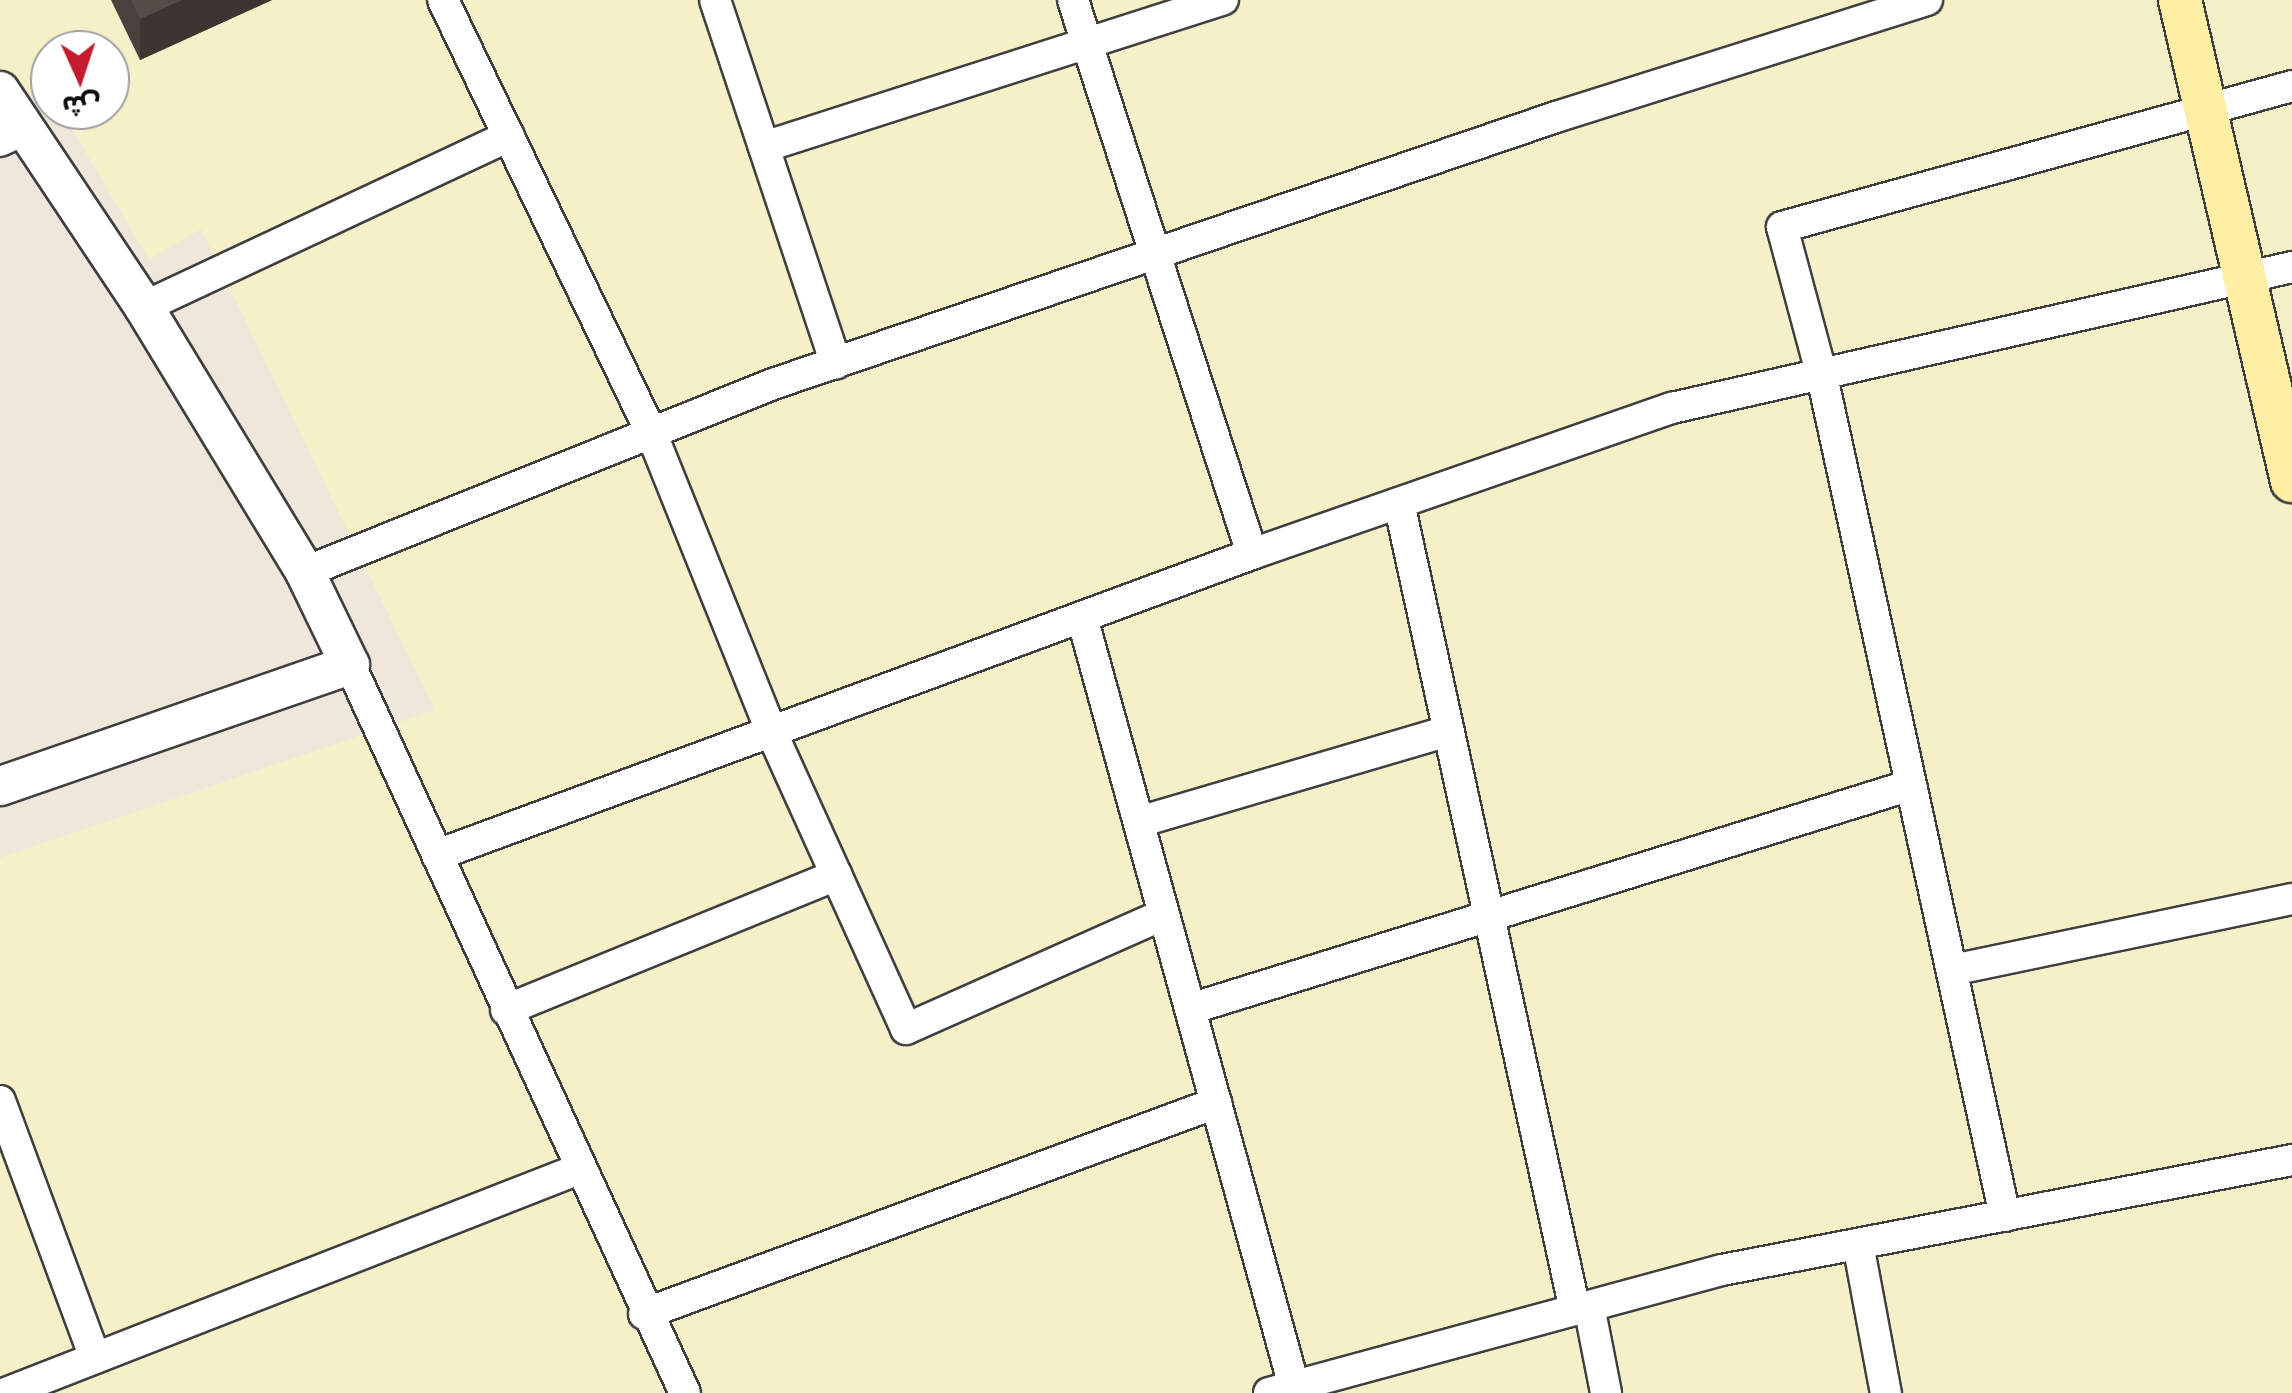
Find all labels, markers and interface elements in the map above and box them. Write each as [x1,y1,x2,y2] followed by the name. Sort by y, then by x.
[30,30,130,130] north arrow
[61,86,102,130] text: ش

